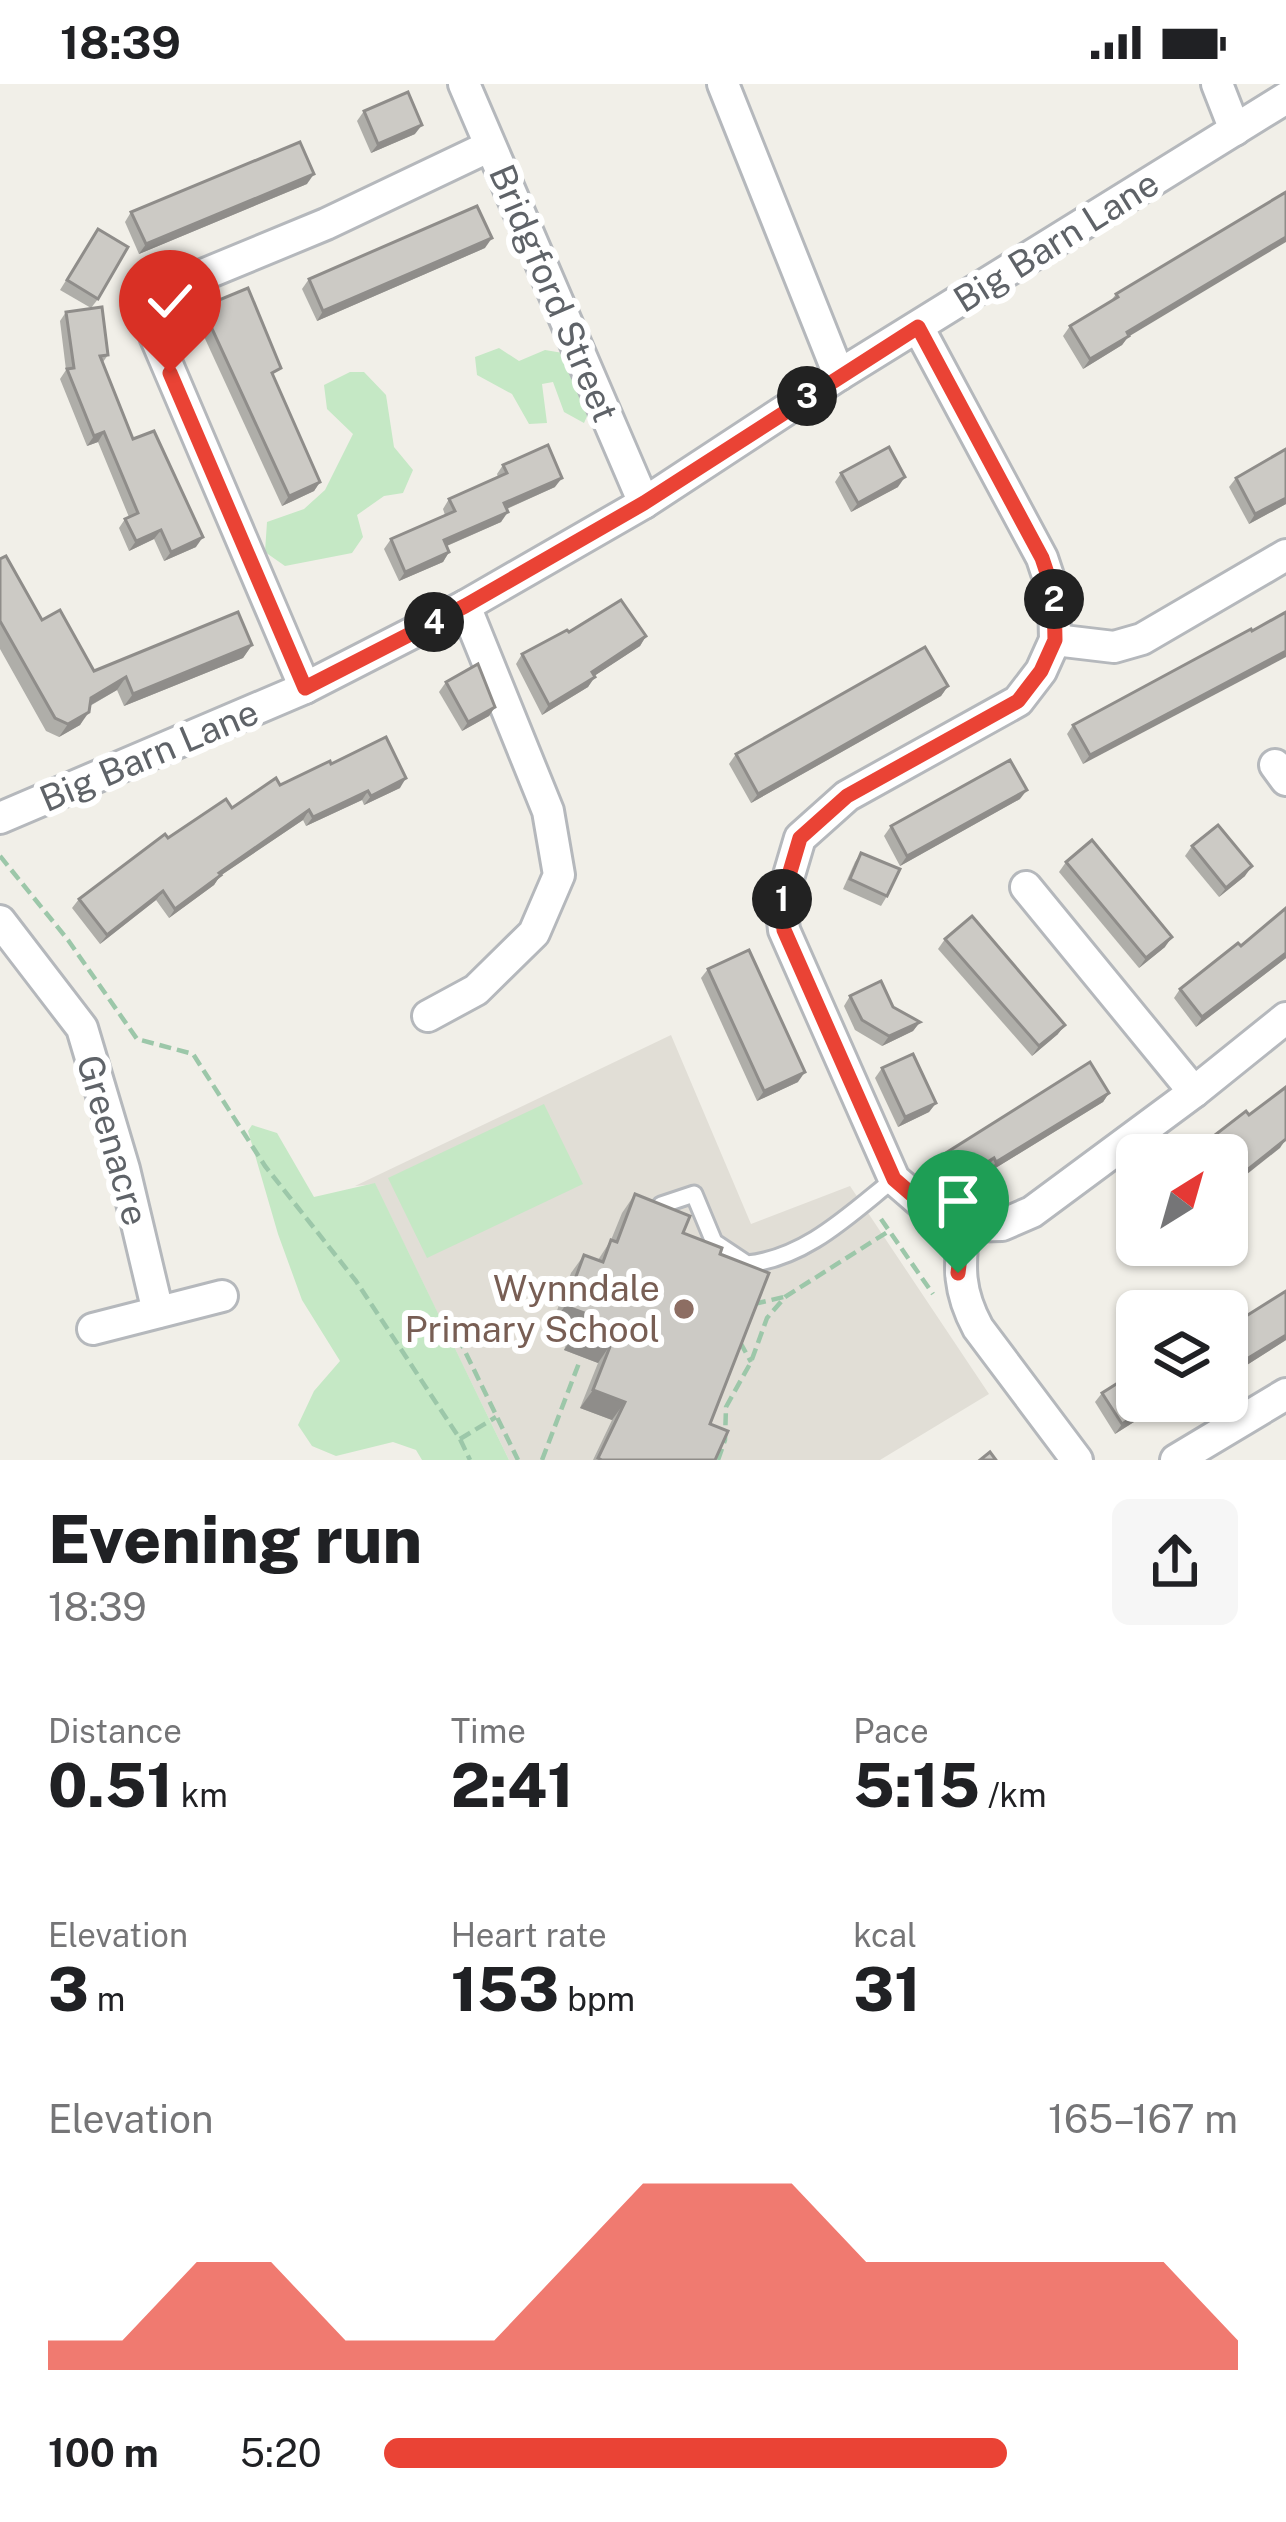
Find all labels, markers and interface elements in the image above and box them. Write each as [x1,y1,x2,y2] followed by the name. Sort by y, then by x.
[60,16,181,69] text: 18:39
[481,158,627,428] street label: Bridgford Street
[946,161,1166,321] street label: Big Barn Lane
[119,250,221,373] pin
[137,268,203,334] icon: check
[777,366,837,426] pin: 3
[796,377,818,415] text: 3
[1024,569,1084,629] pin: 2
[1044,580,1064,618] text: 2
[404,592,464,652] pin: 4
[423,603,445,641] text: 4
[34,690,264,820] street label: Big Barn Lane
[752,869,812,929] pin: 1
[775,880,789,918] text: 1
[69,1050,157,1230] street label: Greenacre
[1116,1134,1248,1266] north arrow
[1116,1134,1248,1422] map controls
[907,1150,1009,1273] pin
[925,1168,991,1234] icon: arrive
[405,1267,660,1350] place label: Wynndale Primary School
[1116,1290,1248,1422] button: layers
[671,1296,697,1322] marker: Wynndale Primary School
[1112,1499,1238,1625] button: share
[48,1500,422,1578] text: Evening run
[48,1584,147,1630] text: 18:39
[48,1712,182,1750] text: Distance
[451,1712,526,1750] text: Time
[853,1712,929,1750] text: Pace
[48,1750,173,1821] text: 0.51
[451,1750,574,1821] text: 2:41
[853,1750,980,1821] text: 5:15
[173,1776,228,1814] text: km
[980,1776,1047,1814] text: /km
[48,1916,188,1954] text: Elevation
[451,1916,607,1954] text: Heart rate
[853,1916,917,1954] text: kcal
[48,1954,89,2025] text: 3
[451,1954,559,2025] text: 153
[853,1954,920,2025] text: 31
[89,1980,125,2018] text: m
[559,1980,635,2018] text: bpm
[48,2096,214,2142] text: Elevation
[1048,2096,1238,2142] text: 165–167 m
[48,2430,159,2476] text: 100 m
[240,2430,322,2476] text: 5:20

